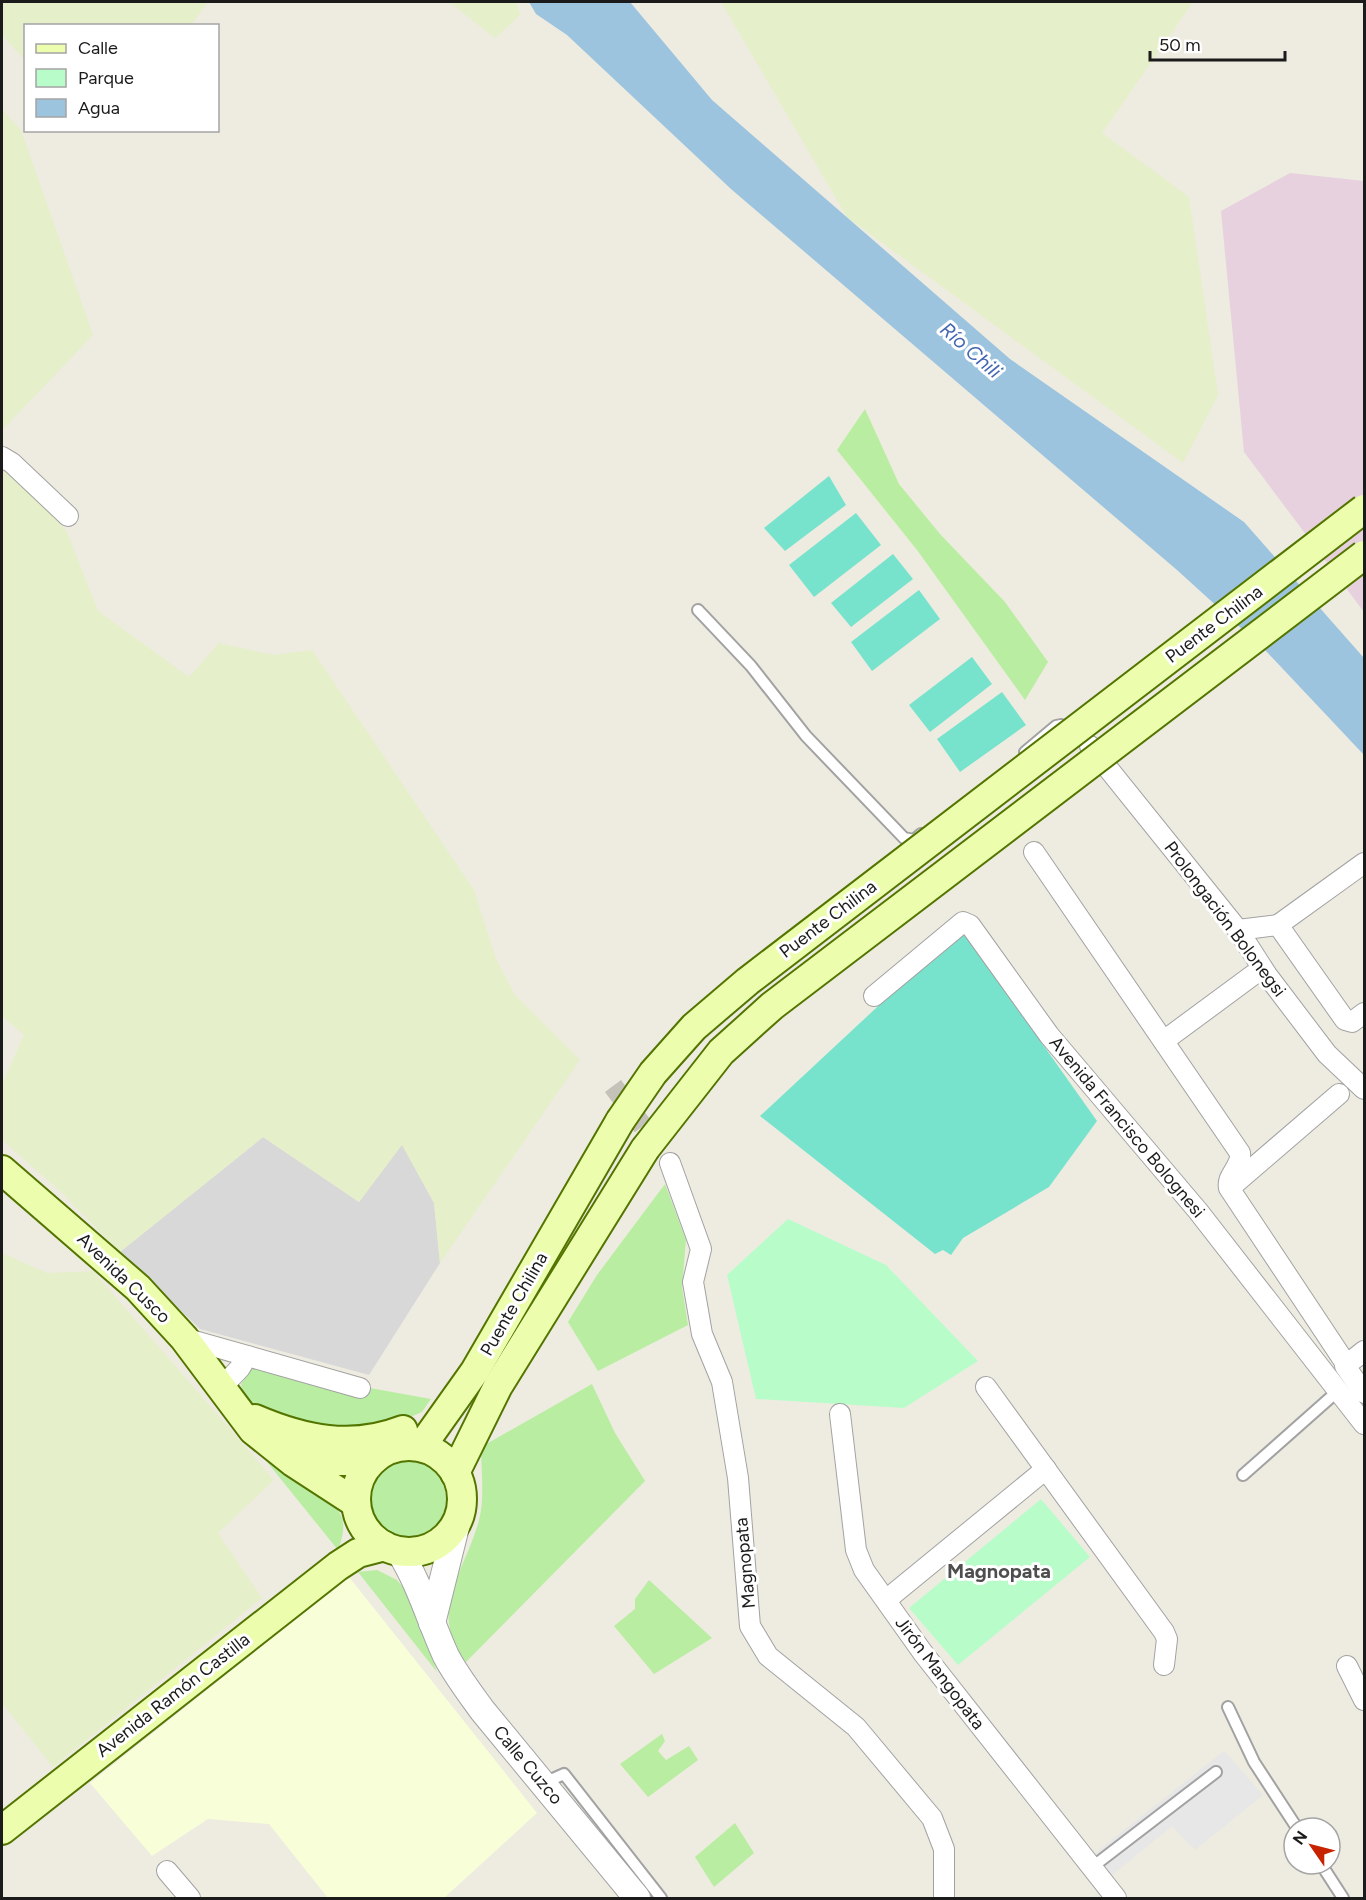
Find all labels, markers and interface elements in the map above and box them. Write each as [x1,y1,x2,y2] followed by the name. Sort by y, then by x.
[24,24,219,132] legend
[1150,24,1285,62] scale bar
[1159,34,1201,56] text: 50 m
[78,37,118,59] text: Calle
[78,67,134,89] text: Parque
[78,97,120,119] text: Agua
[936,317,1007,383] water label: Río Chili
[1161,580,1267,668] street label: Puente Chilina
[1159,837,1291,1001] street label: Prolongación Bolonegsi
[775,875,881,963] street label: Puente Chilina
[1045,1032,1209,1222] street label: Avenida Francisco Bolognesi
[73,1228,175,1328] street label: Avenida Cusco
[476,1248,552,1360] street label: Puente Chilina
[730,1517,760,1609] street label: Magnopata
[947,1559,1051,1583] district label: Magnopata
[890,1612,990,1734] street label: Jirón Mangopata
[92,1628,254,1762] street label: Avenida Ramón Castilla
[489,1721,567,1809] street label: Calle Cuzco
[1282,1816,1342,1876] north arrow
[1289,1827,1311,1848] text: N

